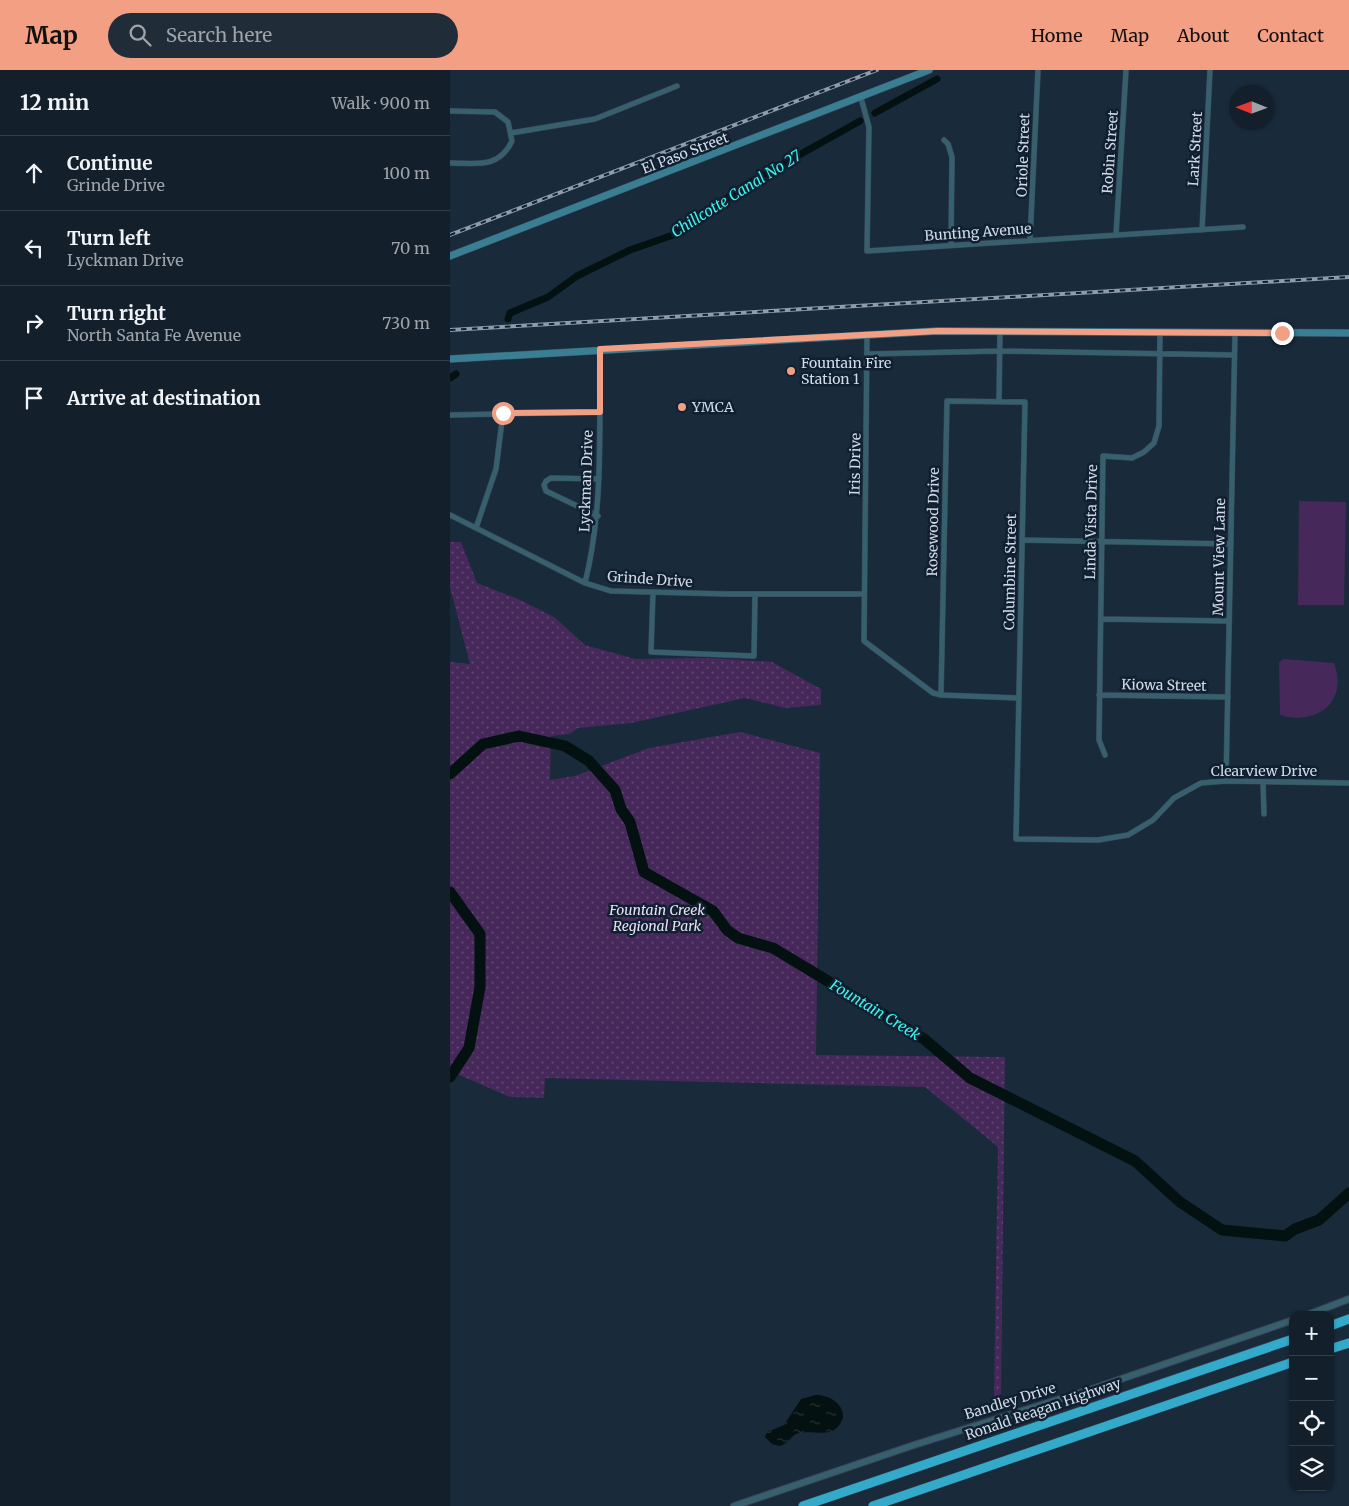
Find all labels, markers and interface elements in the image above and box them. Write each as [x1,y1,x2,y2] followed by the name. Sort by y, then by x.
[108,13,458,58] search box
[25,20,78,51] text: Map
[126,21,154,49] icon: search
[166,23,272,47] text: Search here
[1031,24,1083,47] text: Home
[1111,24,1149,47] text: Map
[1177,24,1229,47] text: About
[1257,24,1324,47] text: Contact
[1229,85,1274,130] north arrow
[20,89,89,116] text: 12 min
[331,93,430,113] text: Walk · 900 m
[1098,109,1122,194] street label: Robin Street
[1184,111,1206,187] street label: Lark Street
[1013,112,1033,197] street label: Oriole Street
[639,128,731,178] street label: El Paso Street
[667,145,805,241] water label: Chillcotte Canal No 27
[67,151,153,175] text: Continue
[20,159,48,187] icon: ahead
[383,163,430,183] text: 100 m
[67,175,165,195] text: Grinde Drive
[924,219,1032,245] street label: Bunting Avenue
[67,226,151,250] text: Turn left
[20,234,48,262] icon: left
[391,238,430,258] text: 70 m
[67,250,184,270] text: Lyckman Drive
[67,301,166,325] text: Turn right
[20,309,48,337] icon: right
[382,313,430,333] text: 730 m
[1271,322,1294,345] route end
[67,325,241,345] text: North Santa Fe Avenue
[801,354,891,388] place label: Fountain Fire Station 1
[785,365,797,377] marker: Fountain Fire Station 1
[20,384,48,412] icon: arrive
[67,386,261,410] text: Arrive at destination
[691,398,734,416] place label: YMCA
[676,401,688,413] marker: YMCA
[492,402,515,425] route start
[575,430,597,532] street label: Lyckman Drive
[845,433,865,495] street label: Iris Drive
[1081,464,1101,580] street label: Linda Vista Drive
[923,467,943,577] street label: Rosewood Drive
[1209,498,1229,616] street label: Mount View Lane
[1000,513,1020,630] street label: Columbine Street
[607,567,693,591] street label: Grinde Drive
[1121,675,1207,695] street label: Kiowa Street
[1211,762,1317,780] street label: Clearview Drive
[608,901,705,935] park label: Fountain Creek Regional Park
[826,975,925,1044] water label: Fountain Creek
[1289,1311,1334,1491] map controls
[1289,1311,1334,1356] button: +
[1289,1356,1334,1401] button: −
[963,1374,1124,1444] street label: Ronald Reagan Highway
[962,1379,1058,1423] street label: Bandley Drive
[1289,1401,1334,1446] button: locate
[1289,1446,1334,1491] button: layers

